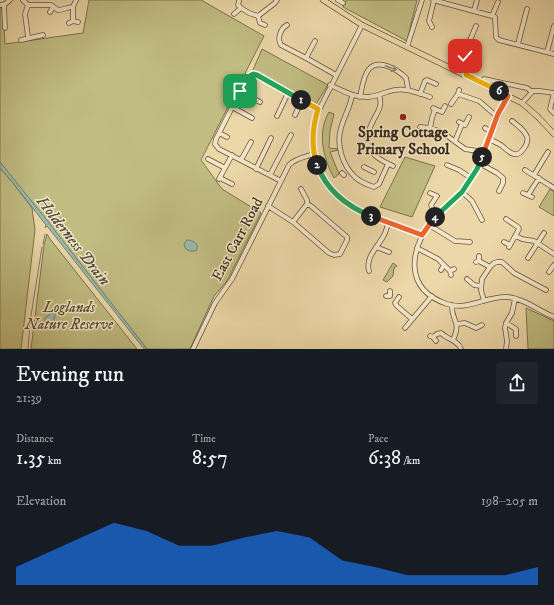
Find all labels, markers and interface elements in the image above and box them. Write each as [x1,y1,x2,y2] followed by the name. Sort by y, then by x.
[448,39,482,73] pin
[454,45,476,67] icon: check
[384,65,396,73] one-way arrow
[223,74,257,108] pin
[229,80,251,102] icon: arrive
[489,81,509,101] pin: 6
[496,84,502,98] text: 6
[291,90,311,110] pin: 1
[299,93,303,107] text: 1
[398,112,408,122] marker: Spring Cottage Primary School
[357,123,450,159] place label: Spring Cottage Primary School
[472,147,492,167] pin: 5
[479,150,485,164] text: 5
[307,155,327,175] pin: 2
[314,158,320,172] text: 2
[31,191,114,289] water label: Holderness Drain
[208,194,268,284] street label: East Carr Road
[361,206,381,226] pin: 3
[425,207,445,227] pin: 4
[369,209,373,223] text: 3
[432,210,438,224] text: 4
[24,298,114,334] park label: Loglands Nature Reserve
[16,361,124,388] text: Evening run
[496,362,538,404] button: share
[16,390,42,406] text: 21:39
[16,432,54,446] text: Distance
[192,432,216,446] text: Time
[368,432,388,446] text: Pace
[16,446,45,471] text: 1.35
[192,446,228,471] text: 8:57
[368,446,401,471] text: 6:38
[45,454,62,468] text: km
[401,454,420,468] text: /km
[16,493,66,509] text: Elevation
[481,493,538,509] text: 198–205 m

